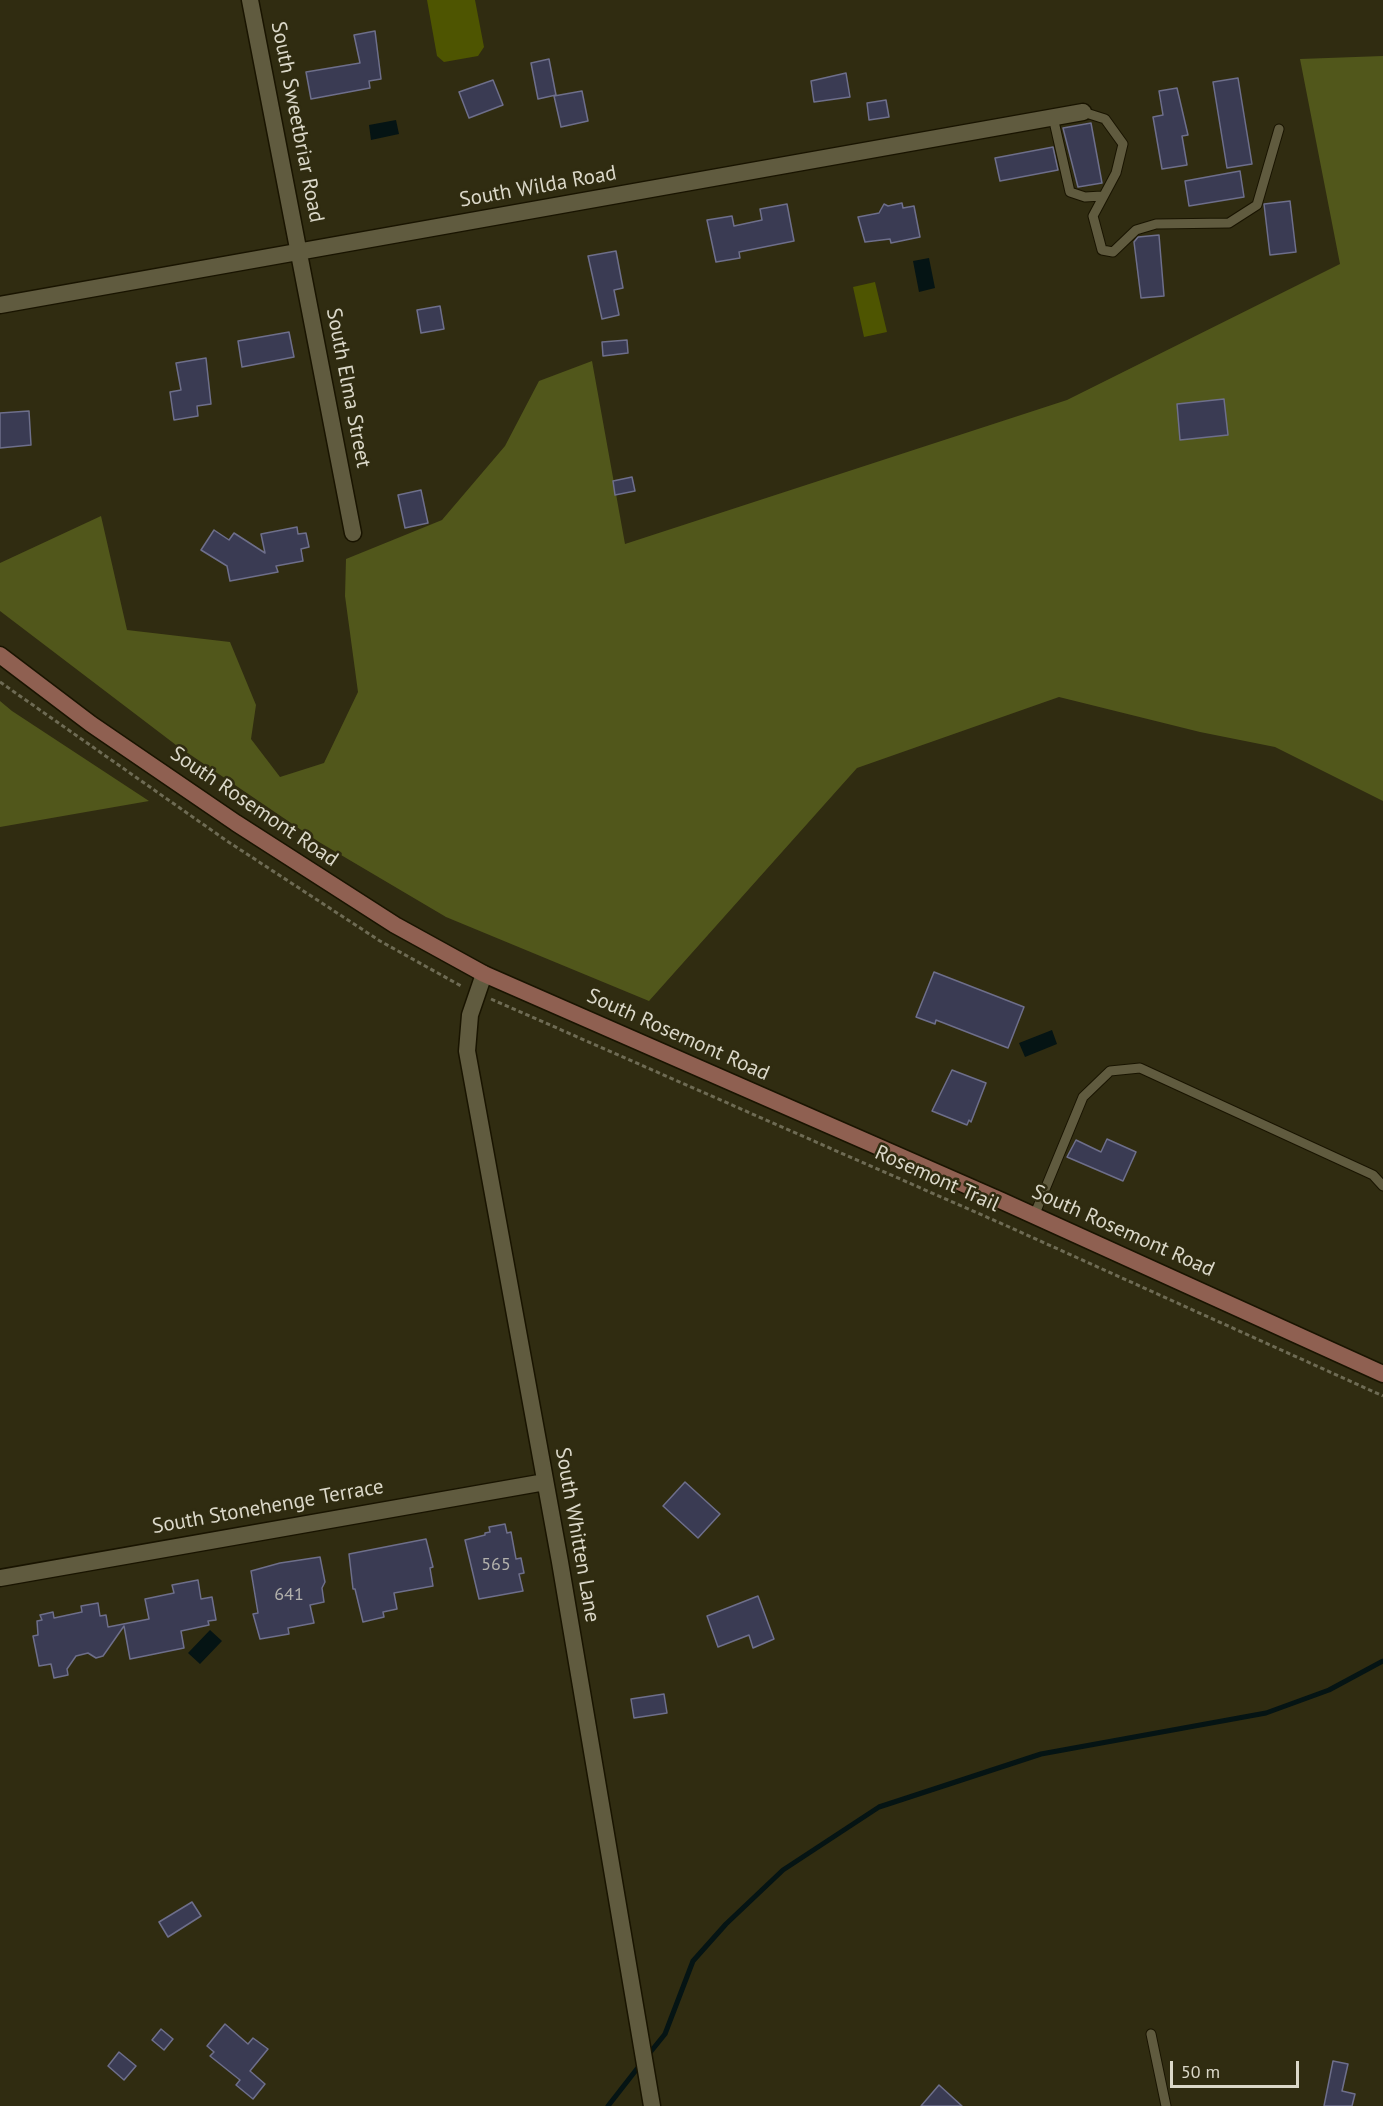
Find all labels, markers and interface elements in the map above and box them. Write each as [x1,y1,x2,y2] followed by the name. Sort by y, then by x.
[265,19,329,225] street label: South Sweetbriar Road
[458,161,618,213] street label: South Wilda Road
[320,306,376,470] street label: South Elma Street
[165,741,343,873] street label: South Rosemont Road
[583,983,773,1087] street label: South Rosemont Road
[871,1140,1003,1218] street label: Rosemont Trail
[1028,1179,1218,1283] street label: South Rosemont Road
[549,1446,605,1624] street label: South Whitten Lane
[150,1474,386,1540] street label: South Stonehenge Terrace
[481,1554,511,1576] house number: 565
[274,1584,304,1606] house number: 641
[1173,2049,1302,2087] scale bar
[1181,2060,1220,2083] text: 50 m

